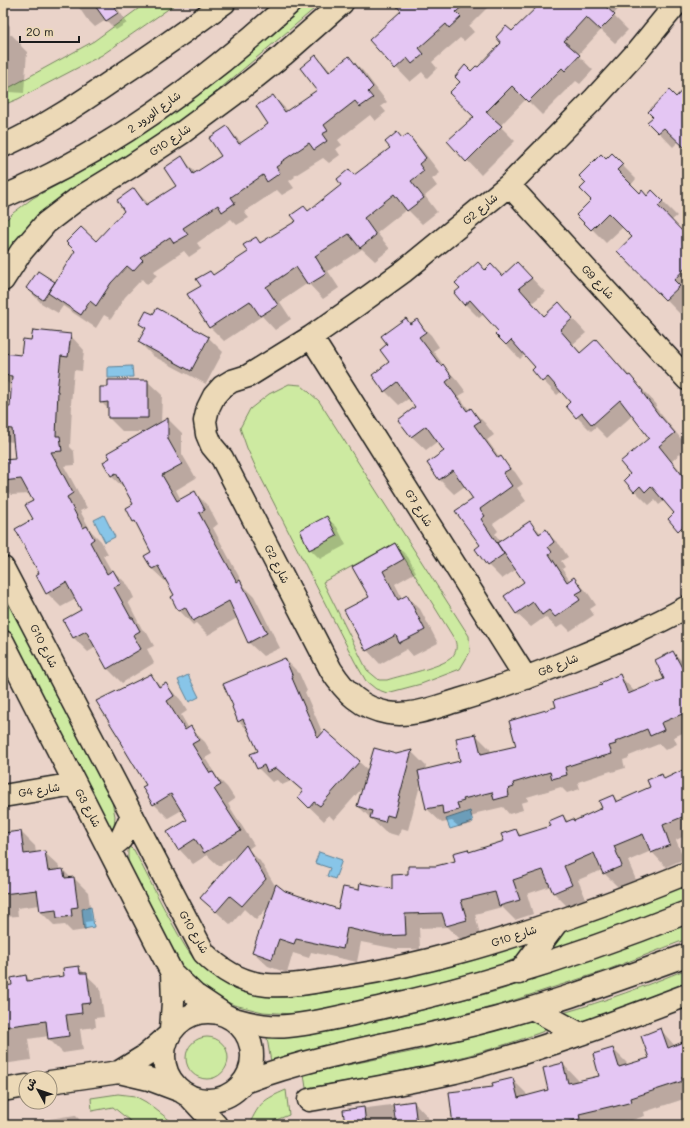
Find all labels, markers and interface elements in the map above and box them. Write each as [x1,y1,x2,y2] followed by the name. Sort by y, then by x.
[20,18,79,44] scale bar
[26,23,54,39] text: 20 m
[124,87,184,138] street label: شارع الورود 2
[146,120,195,161] street label: G10 شارع
[459,189,502,229] street label: G2 شارع
[577,261,618,303] street label: G9 شارع
[400,486,437,530] street label: G7 شارع
[260,542,294,587] street label: G2 شارع
[25,621,62,671] street label: G10 شارع
[535,650,581,681] street label: G8 شارع
[17,779,61,802] street label: G4 شارع
[70,786,105,831] street label: G3 شارع
[174,908,213,957] street label: G10 شارع
[489,921,539,952] street label: G10 شارع
[18,1070,58,1110] north arrow
[20,1074,40,1093] text: ش

